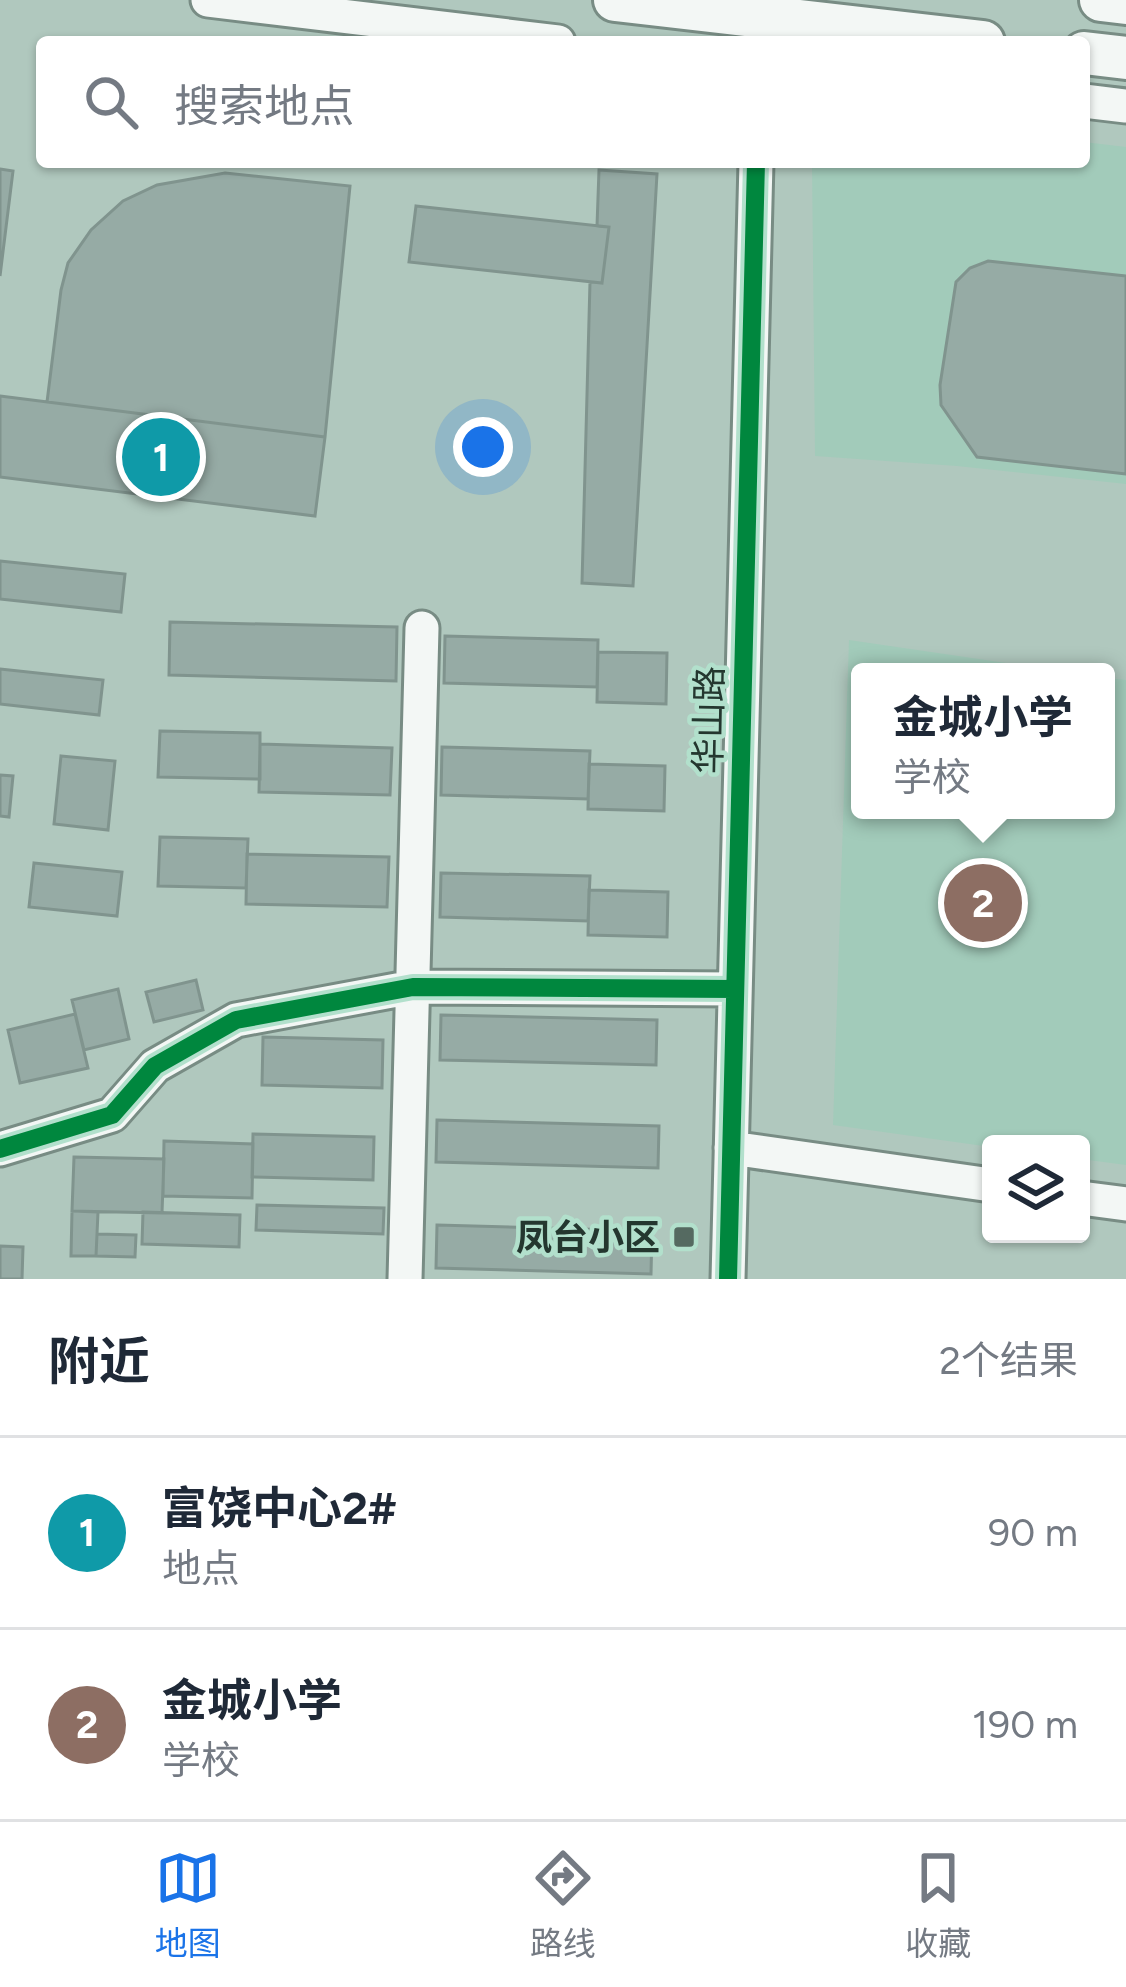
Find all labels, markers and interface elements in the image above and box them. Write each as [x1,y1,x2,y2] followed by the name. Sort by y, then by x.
[36,36,1090,168] search box
[78,69,144,135] icon: search
[174,79,354,133] text: 搜索地点
[122,412,200,502] pin: 1
[453,417,513,477] your location
[851,663,1115,819] popup
[687,666,731,774] street label: 华山路
[893,690,1073,744] text: 金城小学
[893,754,971,801] text: 学校
[944,858,1022,948] pin: 2
[982,1135,1090,1243] map controls
[982,1135,1090,1243] button: layers
[516,1216,660,1259] place label: 凤台小区
[671,1224,697,1250] marker: 凤台小区
[48,1331,150,1392] text: 附近
[939,1337,1078,1384] text: 2个结果
[162,1481,396,1535] text: 富饶中心2#
[79,1509,95,1556] text: 1
[988,1509,1078,1556] text: 90 m
[162,1545,240,1592] text: 地点
[162,1673,342,1727] text: 金城小学
[76,1701,98,1748] text: 2
[972,1701,1078,1748] text: 190 m
[162,1737,240,1784] text: 学校
[155,1845,221,1965] tab: 地图
[530,1845,596,1965] tab: 路线
[905,1845,971,1965] tab: 收藏

